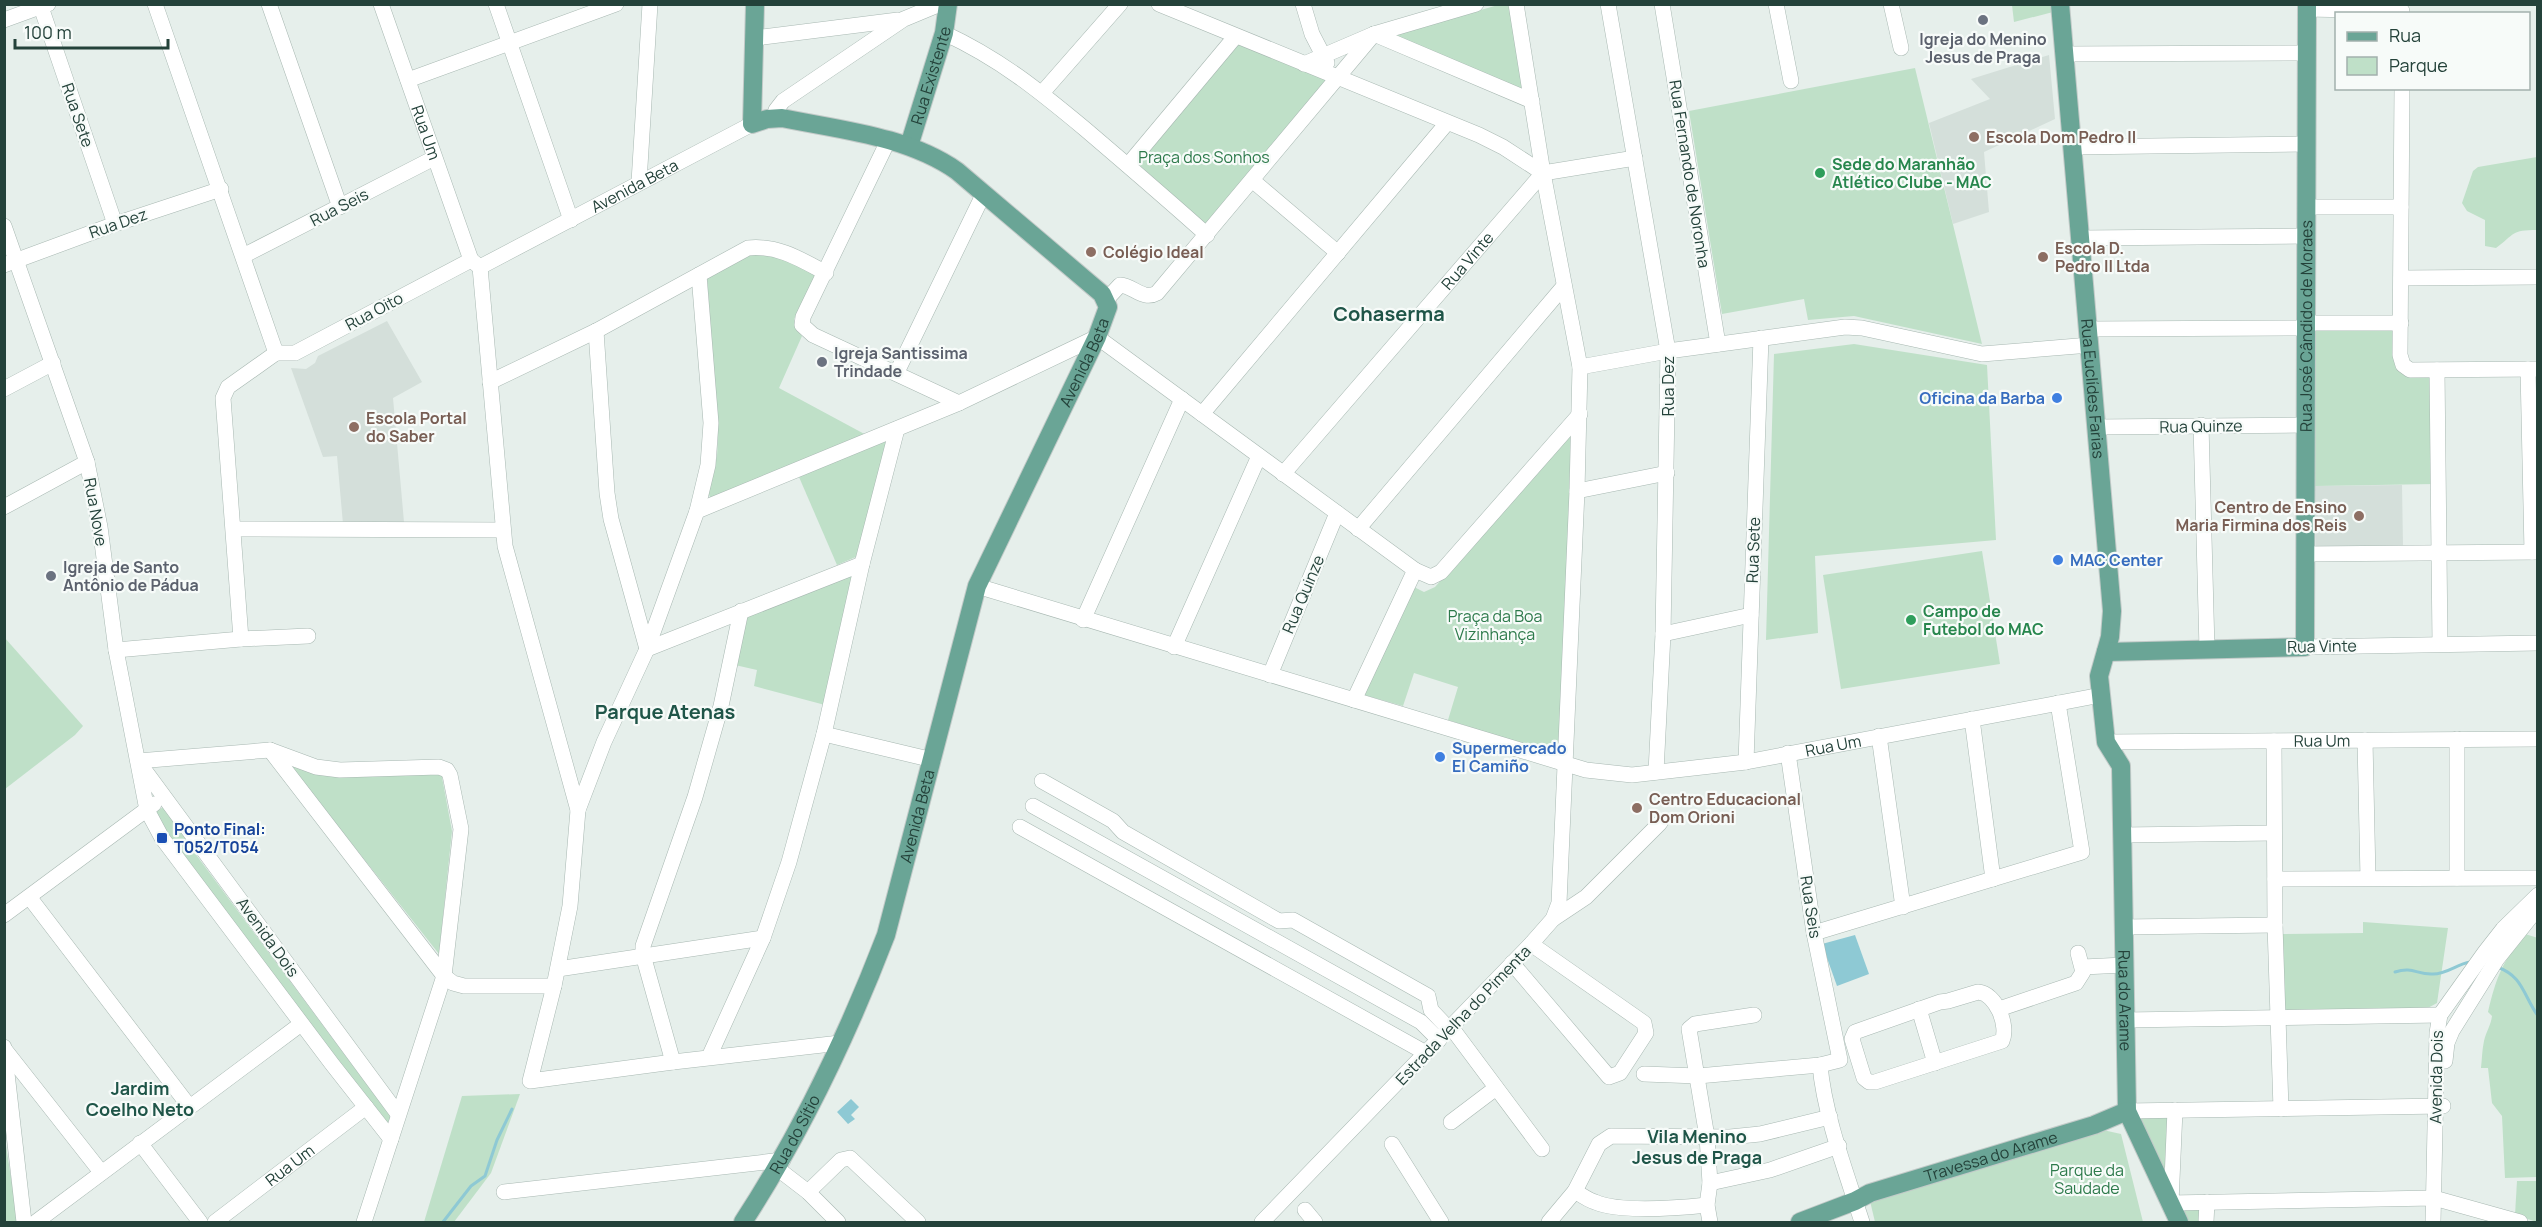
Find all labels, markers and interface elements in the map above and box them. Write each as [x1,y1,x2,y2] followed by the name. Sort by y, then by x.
[15,12,168,50] scale bar
[2335,12,2530,90] legend
[1976,13,1990,27] marker: Igreja do Menino Jesus de Praga
[24,20,72,44] text: 100 m
[2389,23,2421,47] text: Rua
[905,25,956,127] street label: Rua Existente
[1919,28,2047,68] place label: Igreja do Menino Jesus de Praga
[2389,53,2448,77] text: Parque
[1664,78,1716,270] street label: Rua Fernando de Noronha
[57,80,99,150] street label: Rua Sete
[406,102,446,163] street label: Rua Um
[1986,126,2136,148] place label: Escola Dom Pedro II
[1967,130,1981,144] marker: Escola Dom Pedro II
[1138,146,1270,168] park label: Praça dos Sonhos
[1832,153,1992,193] place label: Sede do Maranhão Atlético Clube - MAC
[587,154,682,218] street label: Avenida Beta
[1813,166,1827,180] marker: Sede do Maranhão Atlético Clube - MAC
[306,183,372,231] street label: Rua Seis
[86,203,150,243] street label: Rua Dez
[2295,220,2317,432] street label: Rua José Cândido de Moraes
[1436,227,1498,294] street label: Rua Vinte
[2055,237,2150,277] place label: Escola D. Pedro II Ltda
[1103,241,1204,263] place label: Colégio Ideal
[1084,245,1098,259] marker: Colégio Ideal
[2036,250,2050,264] marker: Escola D. Pedro II Ltda
[341,287,407,335] street label: Rua Oito
[1333,300,1445,327] district label: Cohaserma
[1054,315,1114,410] street label: Avenida Beta
[2076,318,2110,459] street label: Rua Euclídes Farias
[834,342,968,382] place label: Igreja Santissima Trindade
[815,355,829,369] marker: Igreja Santissima Trindade
[1657,356,1679,416] street label: Rua Dez
[1919,387,2045,409] place label: Oficina da Barba
[2050,391,2064,405] marker: Oficina da Barba
[366,407,467,447] place label: Escola Portal do Saber
[2159,414,2243,438] street label: Rua Quinze
[347,420,361,434] marker: Escola Portal do Saber
[79,476,113,548] street label: Rua Nove
[2176,496,2347,536] place label: Centro de Ensino Maria Firmina dos Reis
[2352,509,2366,523] marker: Centro de Ensino Maria Firmina dos Reis
[1741,516,1765,584] street label: Rua Sete
[2070,549,2163,571] place label: MAC Center
[1277,551,1329,637] street label: Rua Quinze
[2051,553,2065,567] marker: MAC Center
[63,556,199,596] place label: Igreja de Santo Antônio de Pádua
[44,569,58,583] marker: Igreja de Santo Antônio de Pádua
[1923,600,2044,640] place label: Campo de Futebol do MAC
[1448,605,1542,645] park label: Praça da Boa Vizinhança
[1904,613,1918,627] marker: Campo de Futebol do MAC
[2287,634,2357,658] street label: Rua Vinte
[595,698,735,725] district label: Parque Atenas
[1803,729,1863,762] street label: Rua Um
[2294,729,2350,752] street label: Rua Um
[1452,737,1567,777] place label: Supermercado El Camiño
[1433,750,1447,764] marker: Supermercado El Camiño
[894,767,940,865] street label: Avenida Beta
[1649,788,1801,828] place label: Centro Educacional Dom Orioni
[1630,801,1644,815] marker: Centro Educacional Dom Orioni
[174,818,266,858] place label: Ponto Final: T052/T054
[155,831,169,845] marker: Ponto Final: T052/T054
[1795,874,1827,940] street label: Rua Seis
[232,893,304,981] street label: Avenida Dois
[1390,940,1536,1090] street label: Estrada Velha do Pimenta
[2113,950,2137,1051] street label: Rua do Arame
[2424,1030,2448,1124] street label: Avenida Dois
[86,1076,194,1121] district label: Jardim Coelho Neto
[764,1091,825,1178] street label: Rua do Sítio
[1632,1124,1762,1169] district label: Vila Menino Jesus de Praga
[1921,1126,2060,1187] street label: Travessa do Arame
[261,1139,319,1191] street label: Rua Um
[2050,1159,2124,1199] park label: Parque da Saudade

